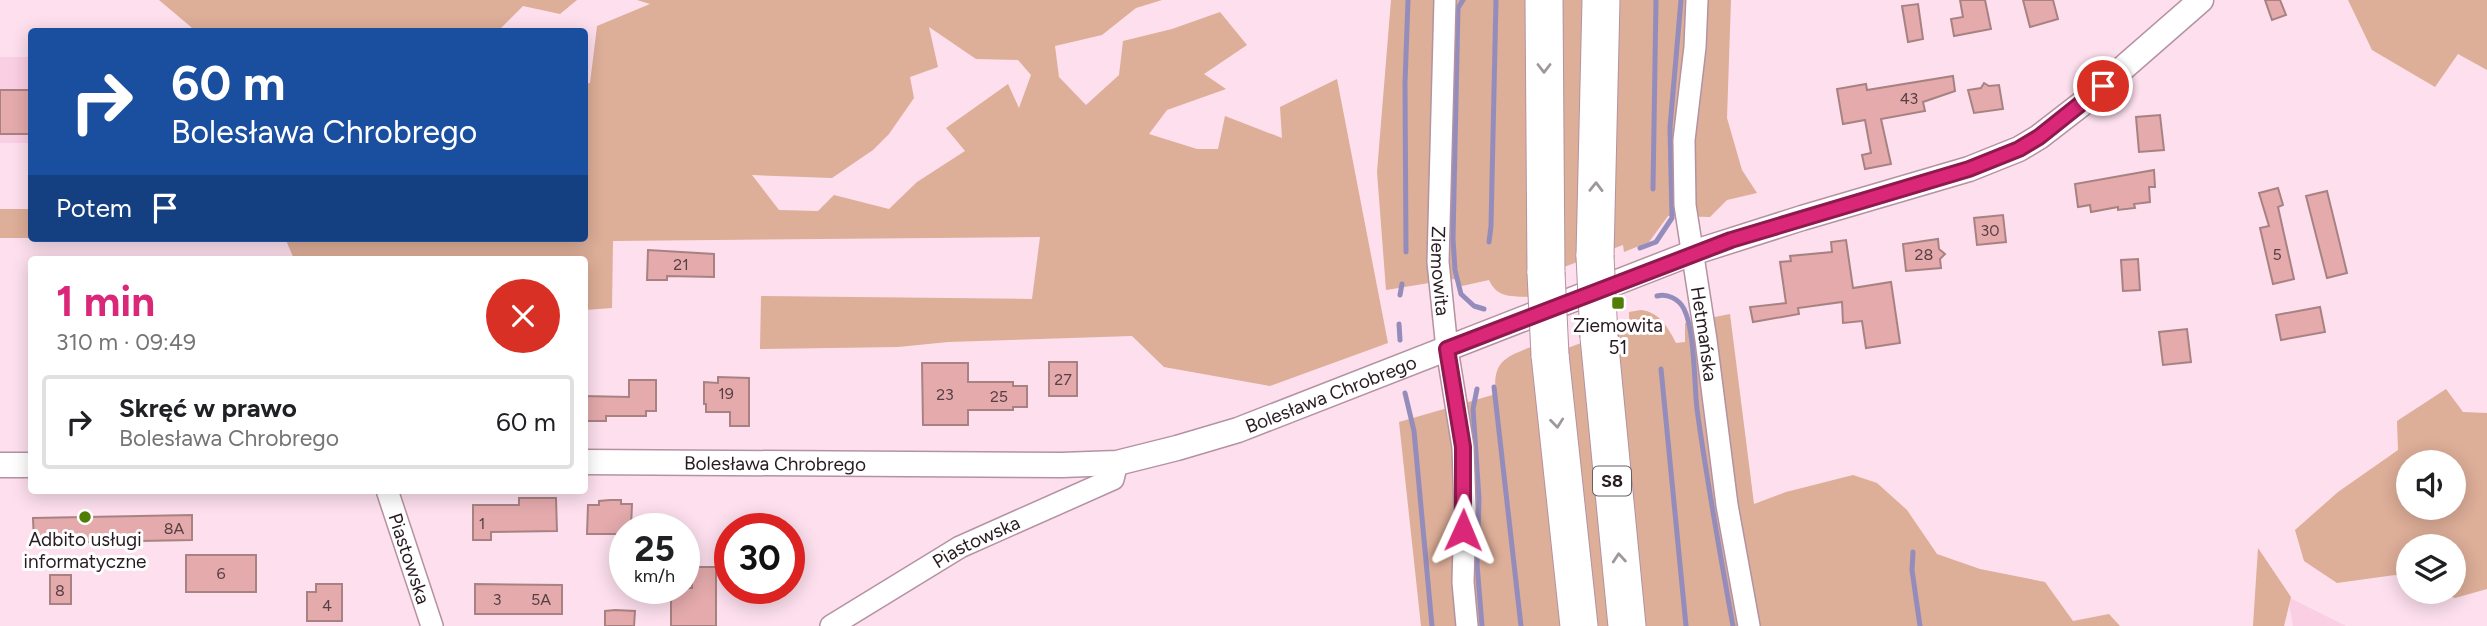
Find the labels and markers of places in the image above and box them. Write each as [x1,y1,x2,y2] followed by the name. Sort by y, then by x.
[2073,56,2133,116] pin
[1610,295,1626,311] marker: Ziemowita 51
[1573,314,1663,359] place label: Ziemowita 51
[77,509,93,525] marker: Adbito usługi informatyczne
[24,528,146,573] place label: Adbito usługi informatyczne

